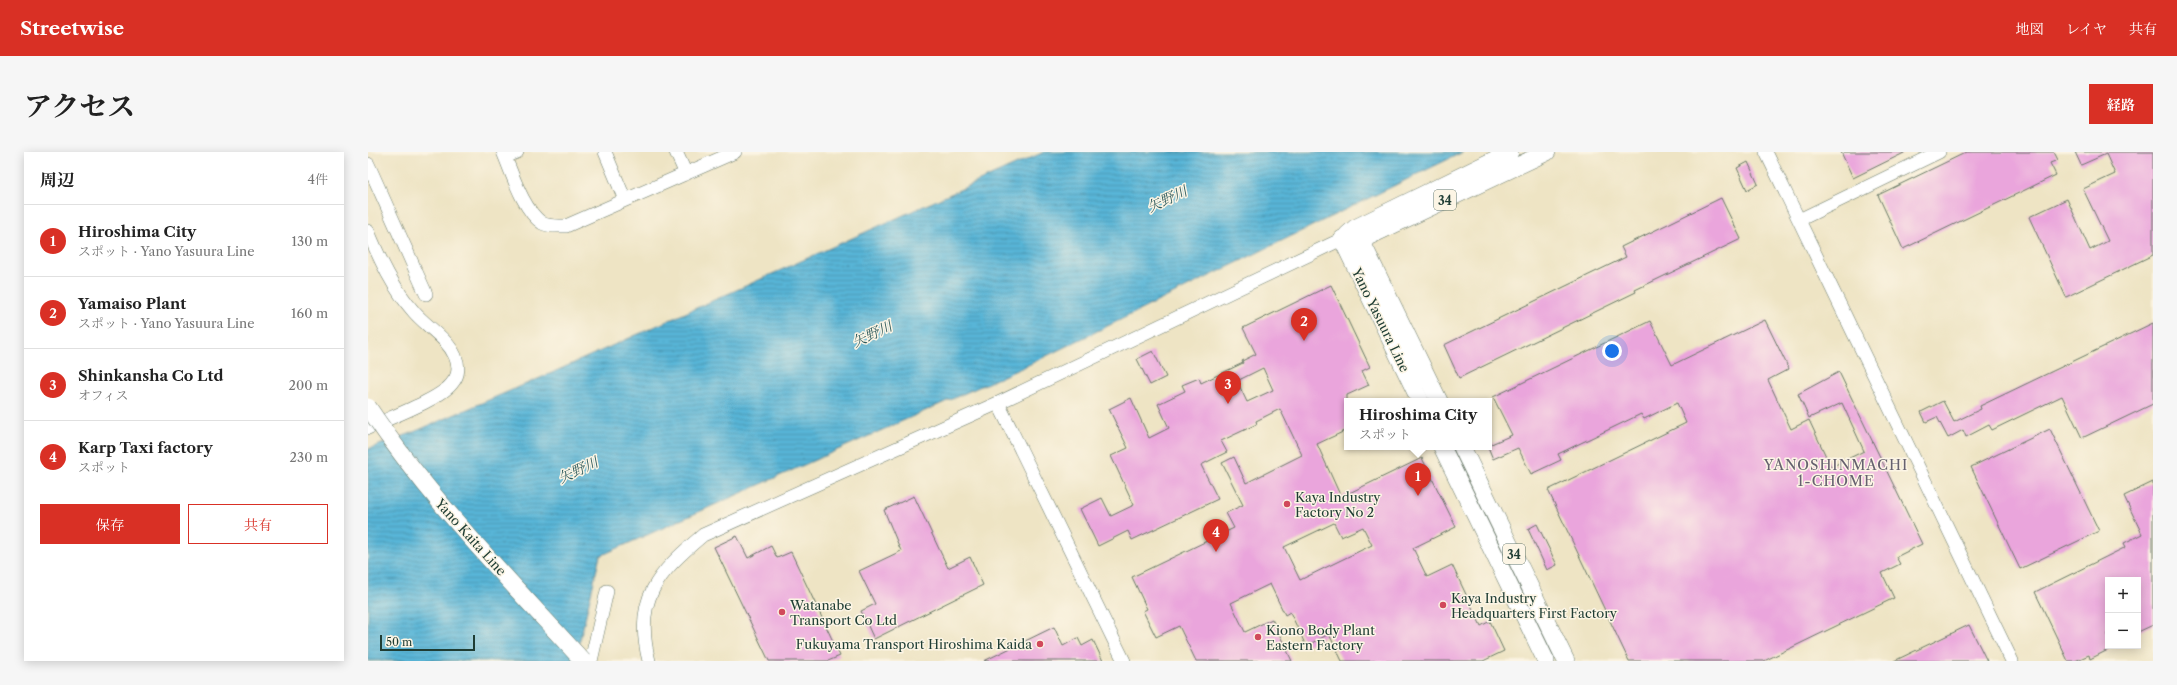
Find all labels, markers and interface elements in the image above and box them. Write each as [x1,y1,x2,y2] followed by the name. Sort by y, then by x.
[20,17,124,40] text: Streetwise
[2016,20,2044,38] text: 地図
[2066,20,2107,38] text: レイヤ
[2129,20,2157,38] text: 共有
[2089,84,2153,124] button: 経路
[24,89,135,123] text: アクセス
[40,170,74,190] text: 周辺
[307,171,328,187] text: 4件
[1144,181,1192,216] water label: 矢野川
[1434,190,1456,210] road number: 34
[78,222,196,241] text: Hiroshima City
[50,233,56,249] text: 1
[292,233,328,249] text: 130 m
[78,243,254,259] text: スポット · Yano Yasuura Line
[1348,264,1413,375] street label: Yano Yasuura Line
[78,294,186,313] text: Yamaiso Plant
[49,305,57,321] text: 2
[291,305,328,321] text: 160 m
[1291,308,1317,341] pin: 2
[78,315,254,331] text: スポット · Yano Yasuura Line
[849,316,897,351] water label: 矢野川
[1602,341,1622,361] your location
[78,366,223,385] text: Shinkansha Co Ltd
[1215,371,1241,404] pin: 3
[49,377,57,393] text: 3
[288,377,328,393] text: 200 m
[78,387,129,403] text: オフィス
[1344,398,1492,450] popup
[1359,405,1477,424] text: Hiroshima City
[1359,426,1411,442] text: スポット
[78,438,213,457] text: Karp Taxi factory
[49,449,57,465] text: 4
[290,449,328,465] text: 230 m
[555,452,603,487] water label: 矢野川
[1763,456,1908,490] district label: YANOSHINMACHI 1-CHOME
[78,459,130,475] text: スポット
[1405,463,1431,496] pin: 1
[1295,489,1381,520] place label: Kaya Industry Factory No 2
[432,495,510,579] street label: Yano Kaita Line
[1282,499,1292,509] marker: Kaya Industry Factory No 2
[40,504,180,544] button: 保存
[188,504,328,544] button: 共有
[1203,519,1229,552] pin: 4
[1503,544,1525,564] road number: 34
[2105,577,2141,649] map controls
[2105,577,2141,613] button: +
[1451,590,1618,621] place label: Kaya Industry Headquarters First Factory
[789,597,897,628] place label: Watanabe Transport Co Ltd
[1438,600,1448,610] marker: Kaya Industry Headquarters First Factory
[777,607,787,617] marker: Watanabe Transport Co Ltd
[2105,613,2141,649] button: −
[1266,622,1375,653] place label: Kiono Body Plant Eastern Factory
[1253,632,1263,642] marker: Kiono Body Plant Eastern Factory
[380,633,475,652] scale bar
[386,635,412,649] text: 50 m
[796,636,1032,652] place label: Fukuyama Transport Hiroshima Kaida
[1035,639,1045,649] marker: Fukuyama Transport Hiroshima Kaida

